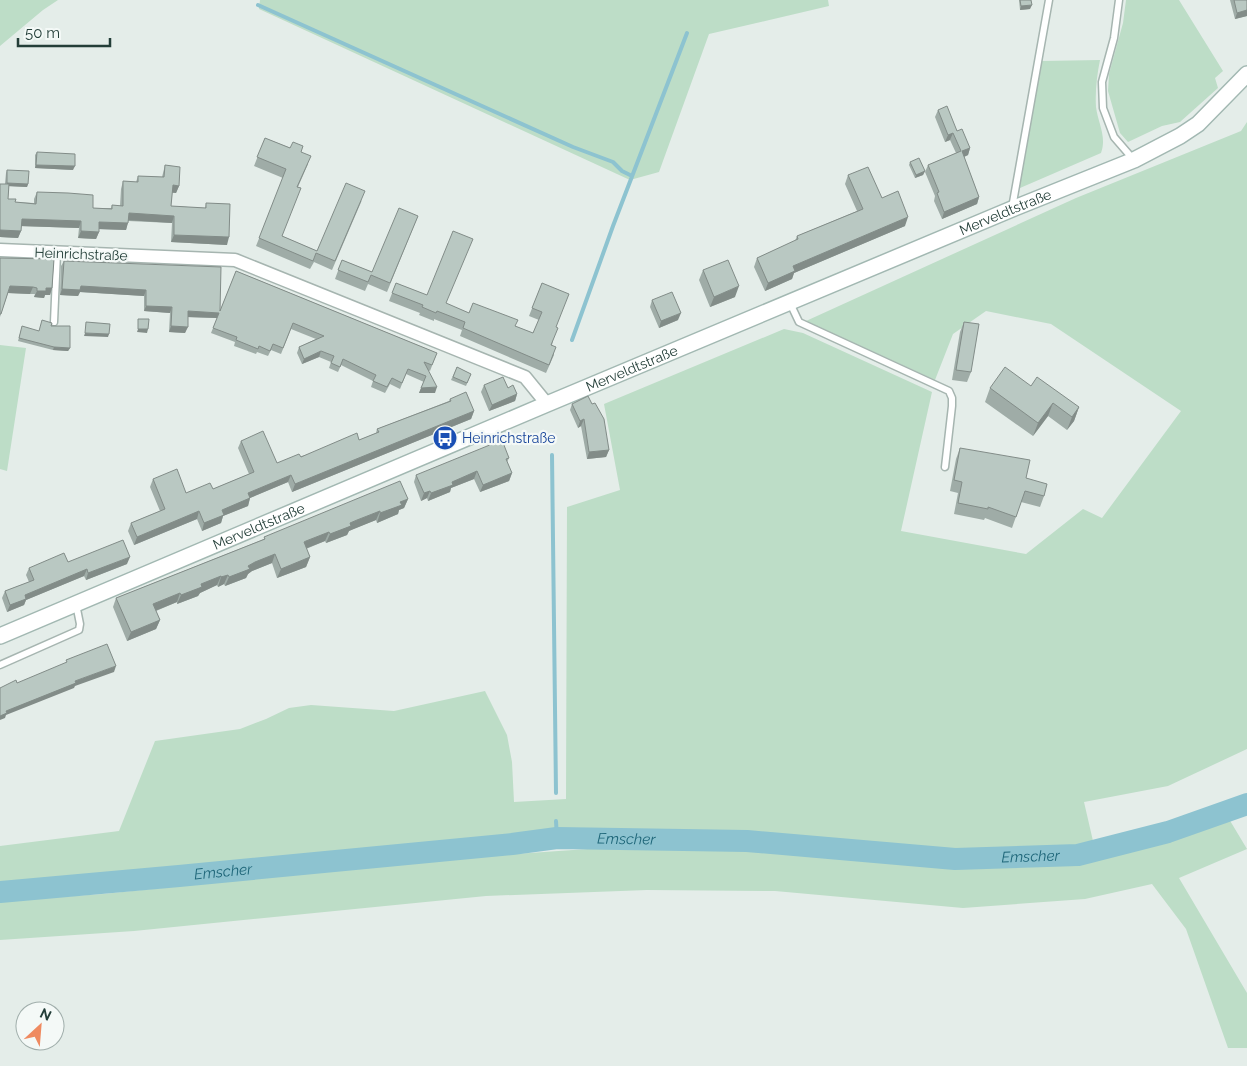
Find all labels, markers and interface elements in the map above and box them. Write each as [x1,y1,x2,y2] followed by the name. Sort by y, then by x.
[18,15,110,47] scale bar
[25,24,60,42] text: 50 m
[957,186,1054,238] street label: Merveldtstraße
[34,244,128,264] street label: Heinrichstraße
[583,342,680,395] street label: Merveldtstraße
[432,425,458,451] bus stop icon: Heinrichstraße
[462,430,555,446] place label: Heinrichstraße
[210,500,307,553] street label: Merveldtstraße
[597,830,657,849] water label: Emscher
[1001,847,1061,866] water label: Emscher
[193,860,254,884] water label: Emscher
[15,1001,65,1051] north arrow
[37,1005,54,1024] text: N

